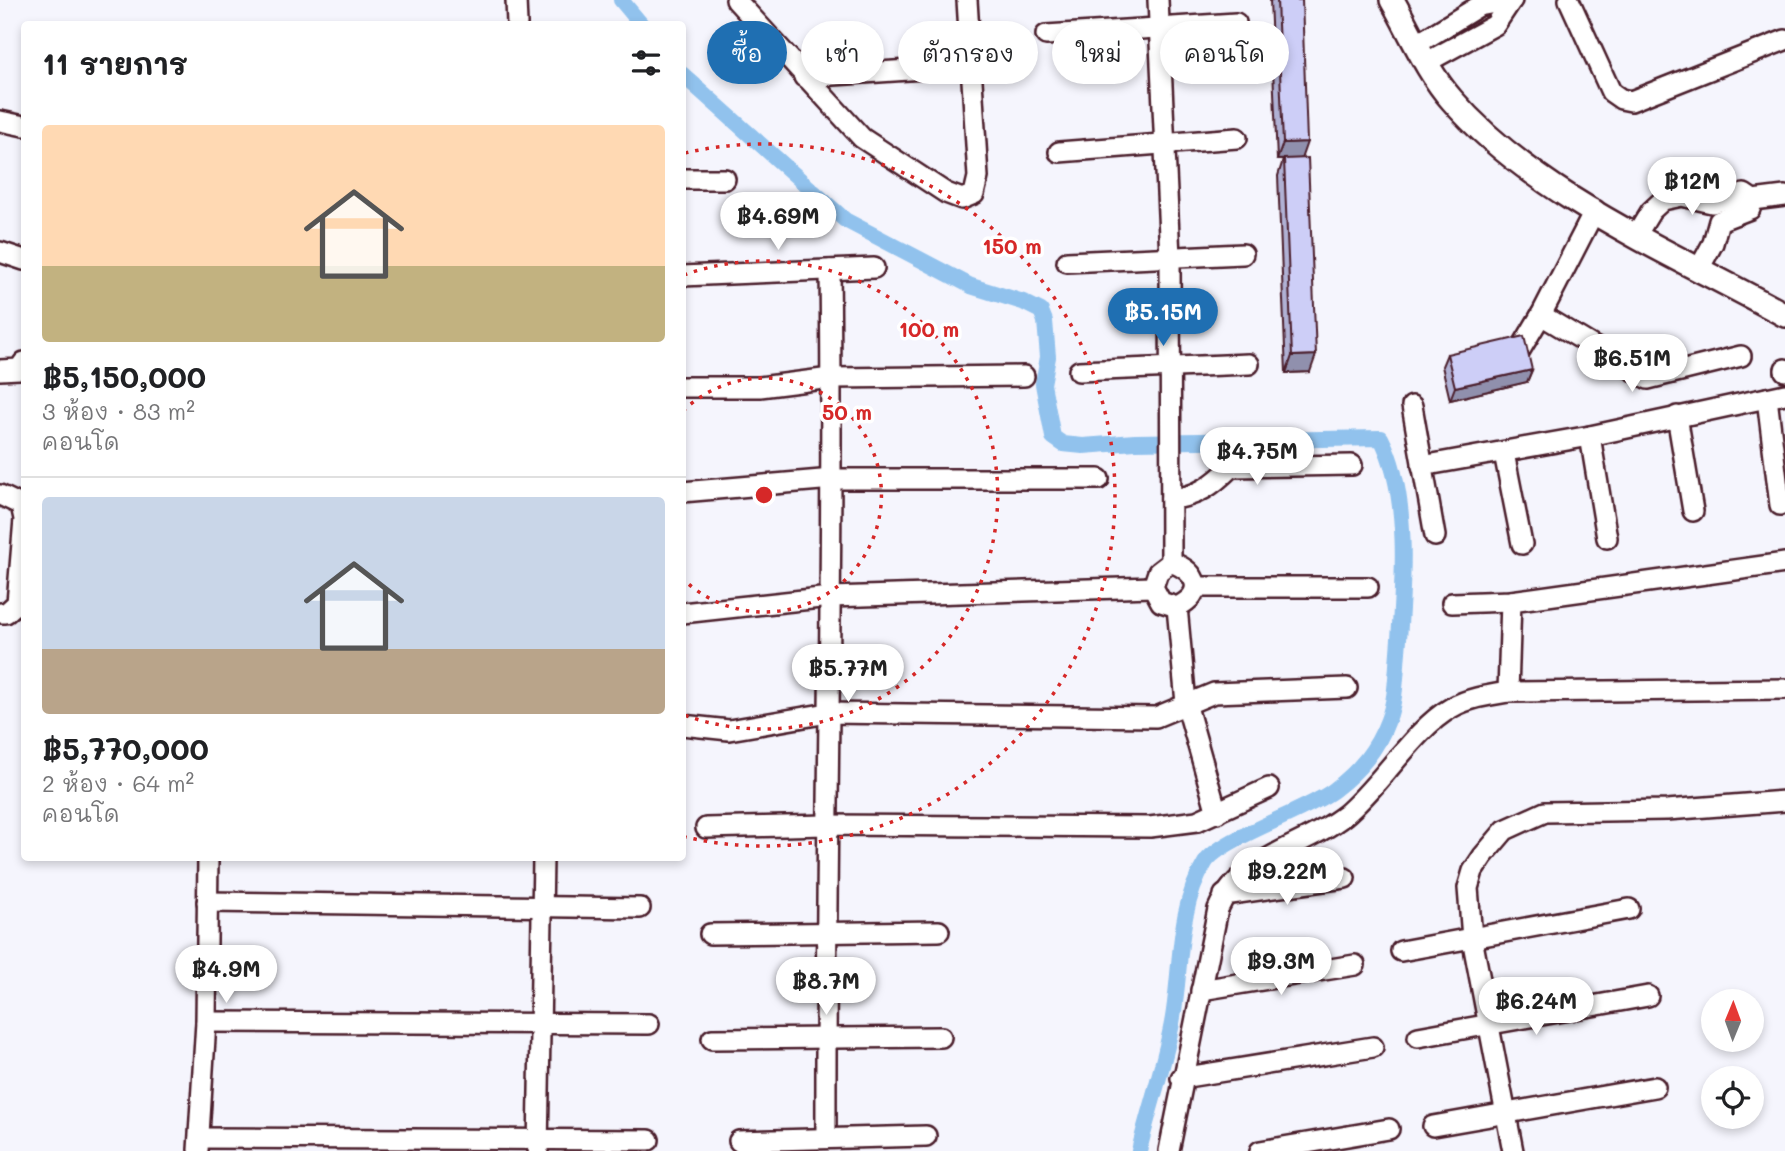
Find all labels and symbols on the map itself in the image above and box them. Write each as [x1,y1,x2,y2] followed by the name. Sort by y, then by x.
[1651,158,1733,217] pin: ฿12M
[721,192,835,252] pin: ฿4.69M
[982,232,1042,259] text: 150 m
[1106,288,1220,348] pin: ฿5.15M
[899,315,959,342] text: 100 m
[1575,334,1689,394] pin: ฿6.51M
[822,398,872,425] text: 50 m
[1200,428,1314,487] pin: ฿4.75M
[752,483,776,507] centre of rings
[791,644,905,704] pin: ฿5.77M
[1230,848,1344,907] pin: ฿9.22M
[1232,937,1330,997] pin: ฿9.3M
[177,946,275,1005] pin: ฿4.9M
[777,958,875,1017] pin: ฿8.7M
[1479,978,1593,1037] pin: ฿6.24M
[1701,989,1764,1052] north arrow

